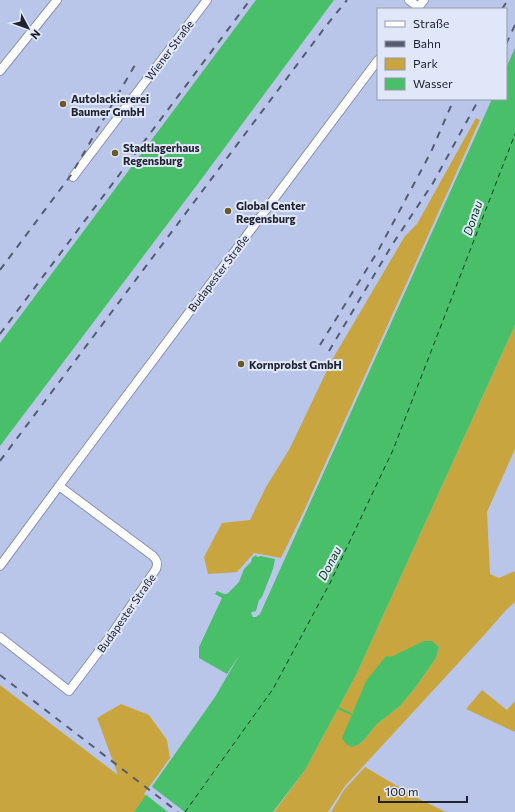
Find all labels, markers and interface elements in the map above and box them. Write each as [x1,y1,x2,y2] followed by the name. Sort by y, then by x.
[8,8,48,48] north arrow
[377,8,507,100] legend
[413,16,449,30] text: Straße
[142,17,196,83] street label: Wiener Straße
[28,28,44,42] text: N
[413,36,441,50] text: Bahn
[413,56,439,70] text: Park
[413,76,453,90] text: Wasser
[71,92,149,118] place label: Autolackiererei Baumer GmbH
[58,99,68,109] marker: Autolackiererei Baumer GmbH
[123,141,200,167] place label: Stadtlagerhaus Regensburg
[110,148,120,158] marker: Stadtlagerhaus Regensburg
[460,198,485,237] water label: Donau
[236,199,306,225] place label: Global Center Regensburg
[223,206,233,216] marker: Global Center Regensburg
[185,232,251,314] street label: Budapester Straße
[249,358,342,371] place label: Kornprobst GmbH
[236,359,246,369] marker: Kornprobst GmbH
[314,544,344,582] water label: Donau
[94,571,158,655] street label: Budapester Straße
[379,778,467,804] scale bar
[385,784,419,798] text: 100 m

